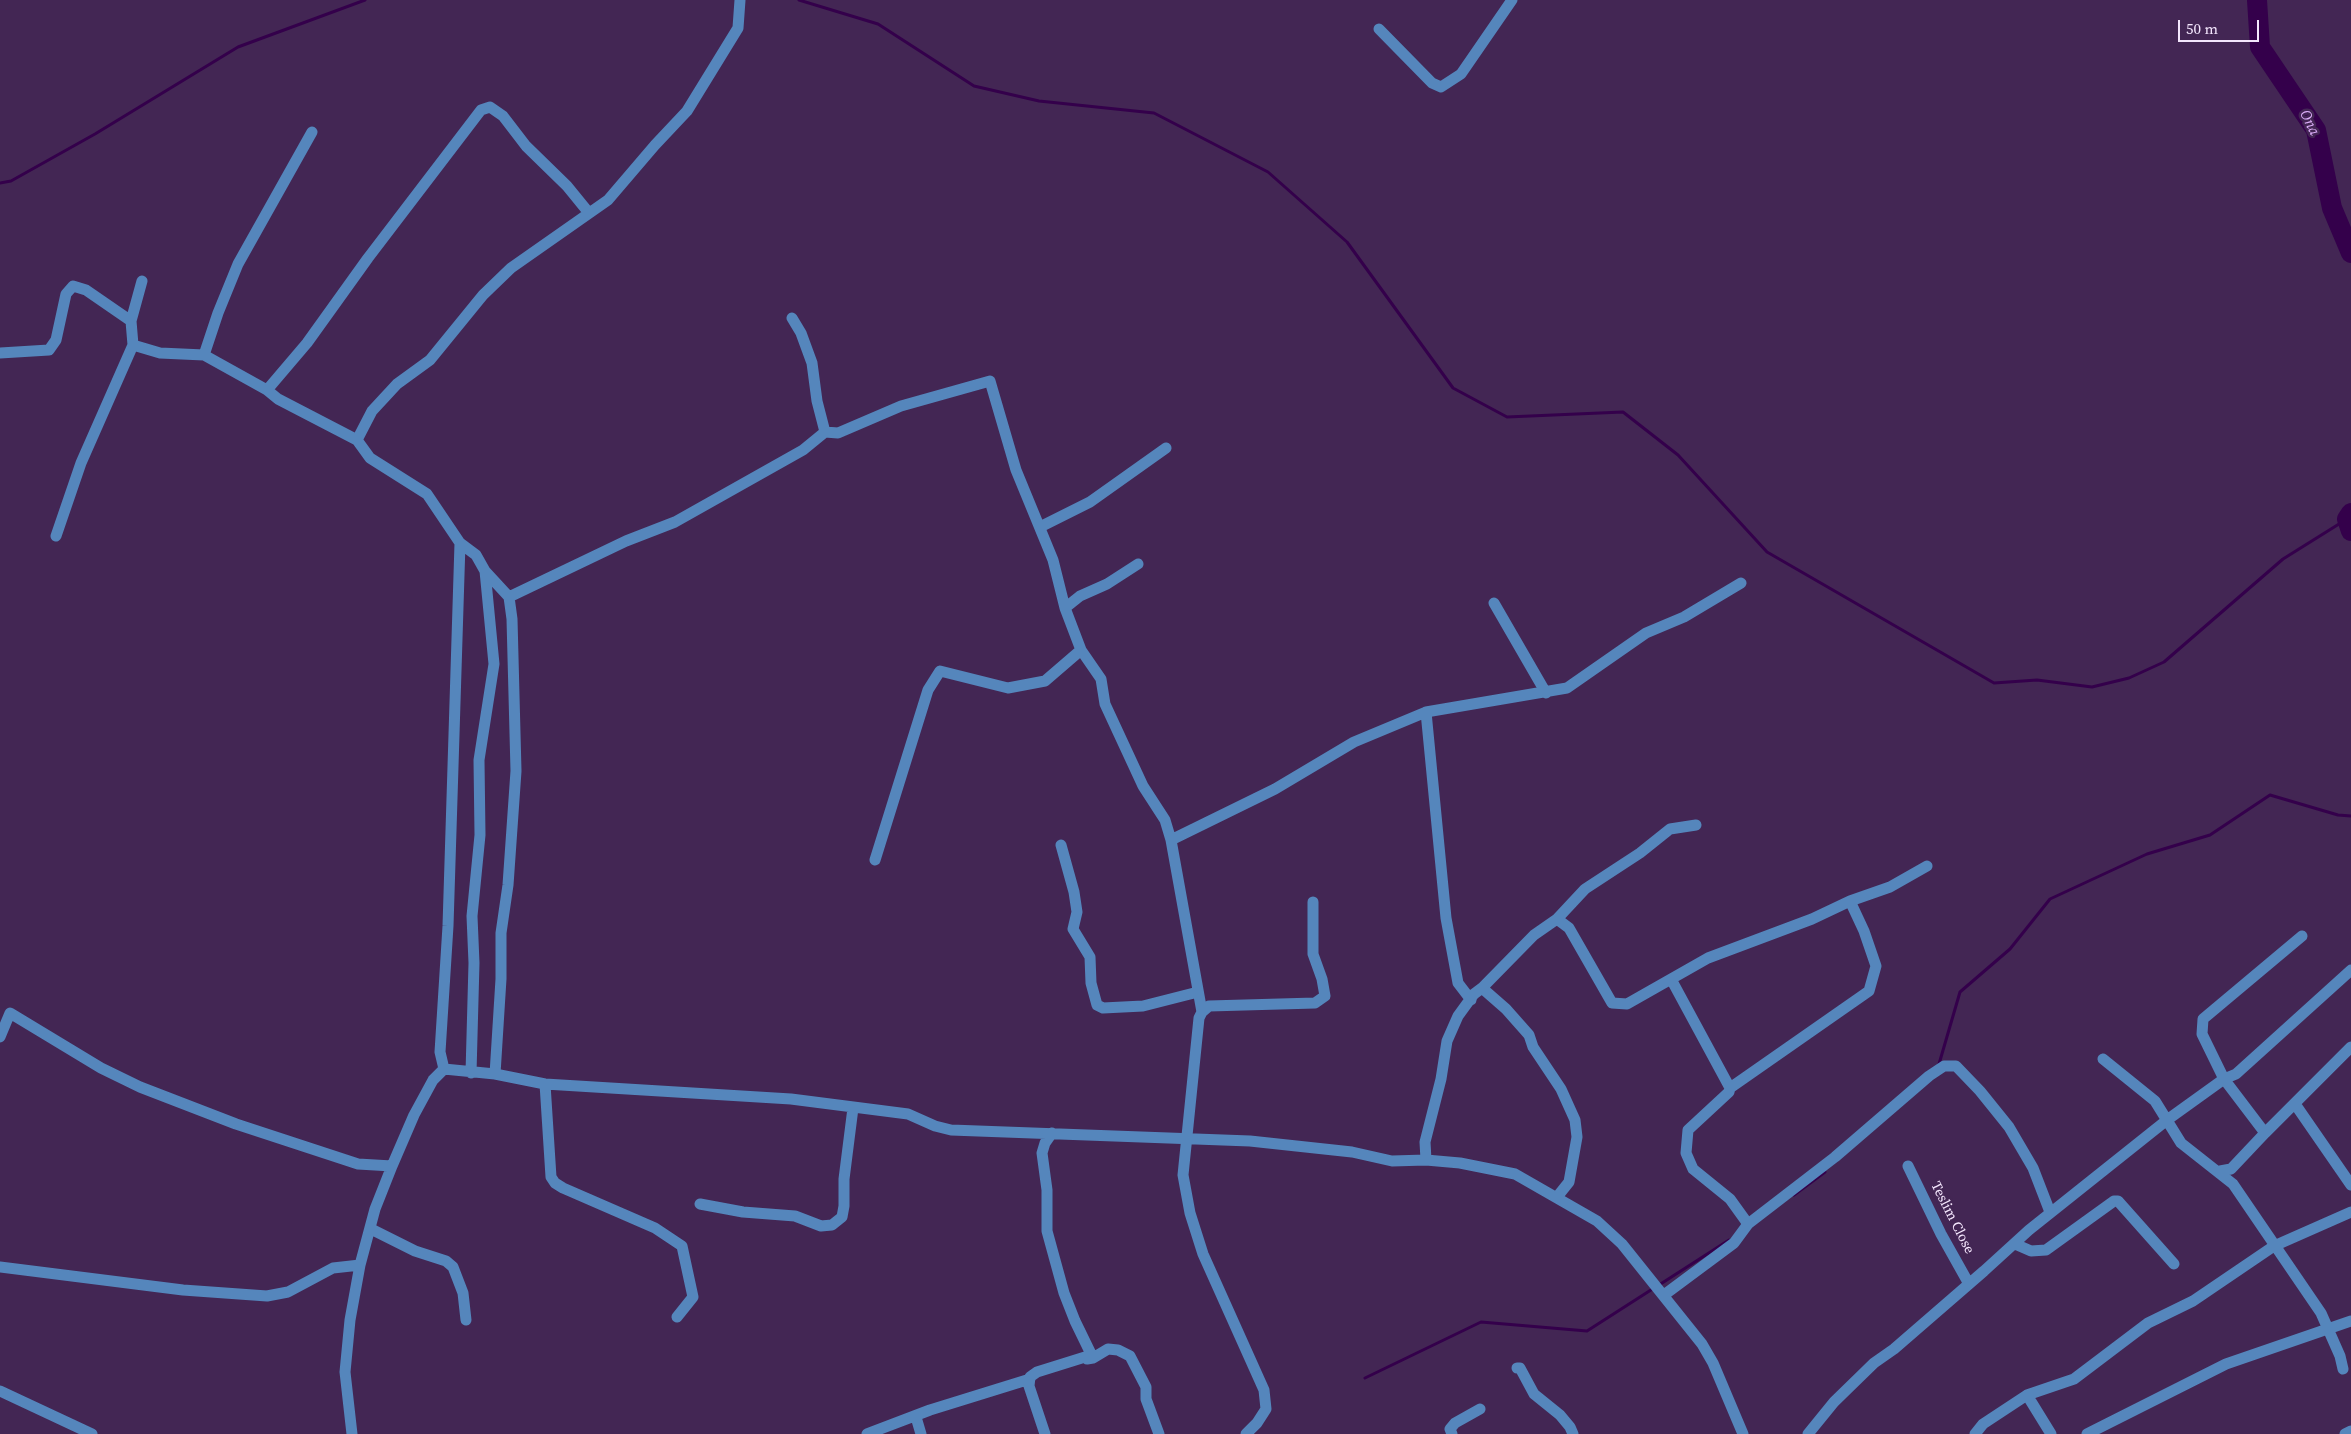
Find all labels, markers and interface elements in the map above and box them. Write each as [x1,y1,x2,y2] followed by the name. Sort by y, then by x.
[2181,10,2262,42] scale bar
[2186,18,2218,39] text: 50 m
[2295,107,2323,139] water label: Ona
[1927,1179,1977,1257] street label: Teslim Close

